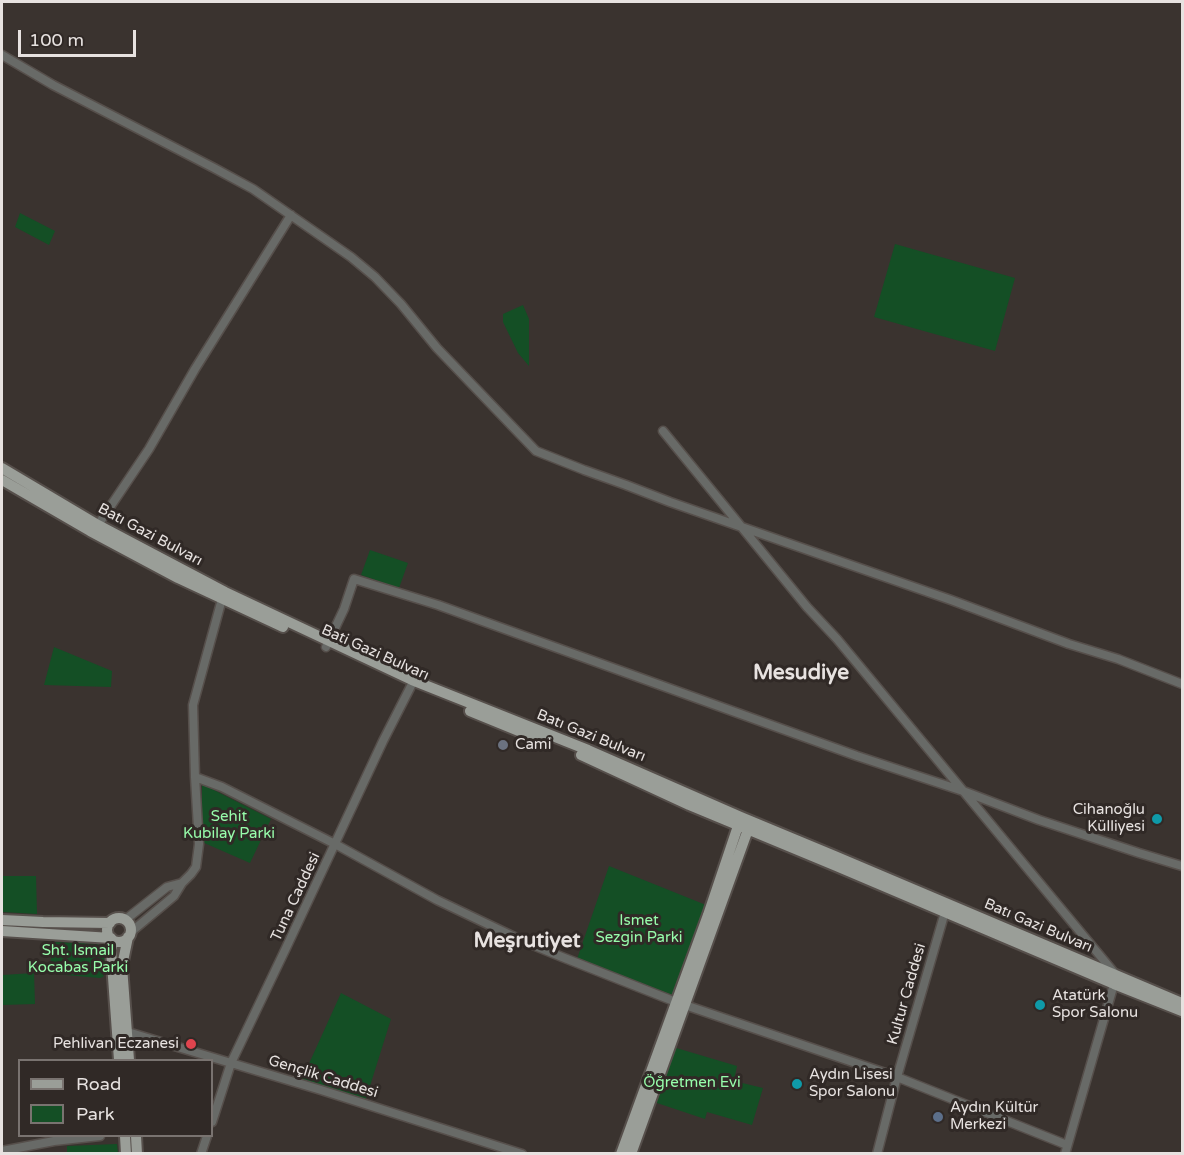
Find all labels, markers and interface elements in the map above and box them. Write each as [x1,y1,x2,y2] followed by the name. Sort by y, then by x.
[21,18,140,56] scale bar
[29,29,84,51] text: 100 m
[95,500,205,570] street label: Batı Gazi Bulvarı
[318,621,432,685] street label: Bati Gazi Bulvarı
[753,660,849,686] district label: Mesudiye
[534,706,648,766] street label: Batı Gazi Bulvarı
[515,736,551,754] place label: Cami
[496,738,510,752] marker: Cami
[1073,801,1145,836] place label: Cihanoğlu Külliyesi
[183,808,275,843] park label: Sehit Kubilay Parki
[1150,812,1164,826] marker: Cihanoğlu Külliyesi
[268,850,324,944] street label: Tuna Caddesi
[981,895,1095,957] street label: Batı Gazi Bulvarı
[595,912,683,947] park label: Ismet Sezgin Parki
[473,928,581,954] district label: Meşrutiyet
[884,941,930,1047] street label: Kultur Caddesi
[28,942,128,977] park label: Sht. Ismail Kocabas Parki
[1052,987,1138,1022] place label: Atatürk Spor Salonu
[1033,998,1047,1012] marker: Atatürk Spor Salonu
[53,1035,179,1053] place label: Pehlivan Eczanesi
[184,1037,198,1051] marker: Pehlivan Eczanesi
[266,1052,380,1102] street label: Gençlik Caddesi
[18,1059,213,1137] legend
[809,1066,895,1101] place label: Aydın Lisesi Spor Salonu
[76,1073,121,1095] text: Road
[643,1074,741,1092] park label: Öğretmen Evi
[790,1077,804,1091] marker: Aydın Lisesi Spor Salonu
[950,1099,1038,1134] place label: Aydın Kültür Merkezi
[76,1103,114,1125] text: Park
[931,1110,945,1124] marker: Aydın Kültür Merkezi

